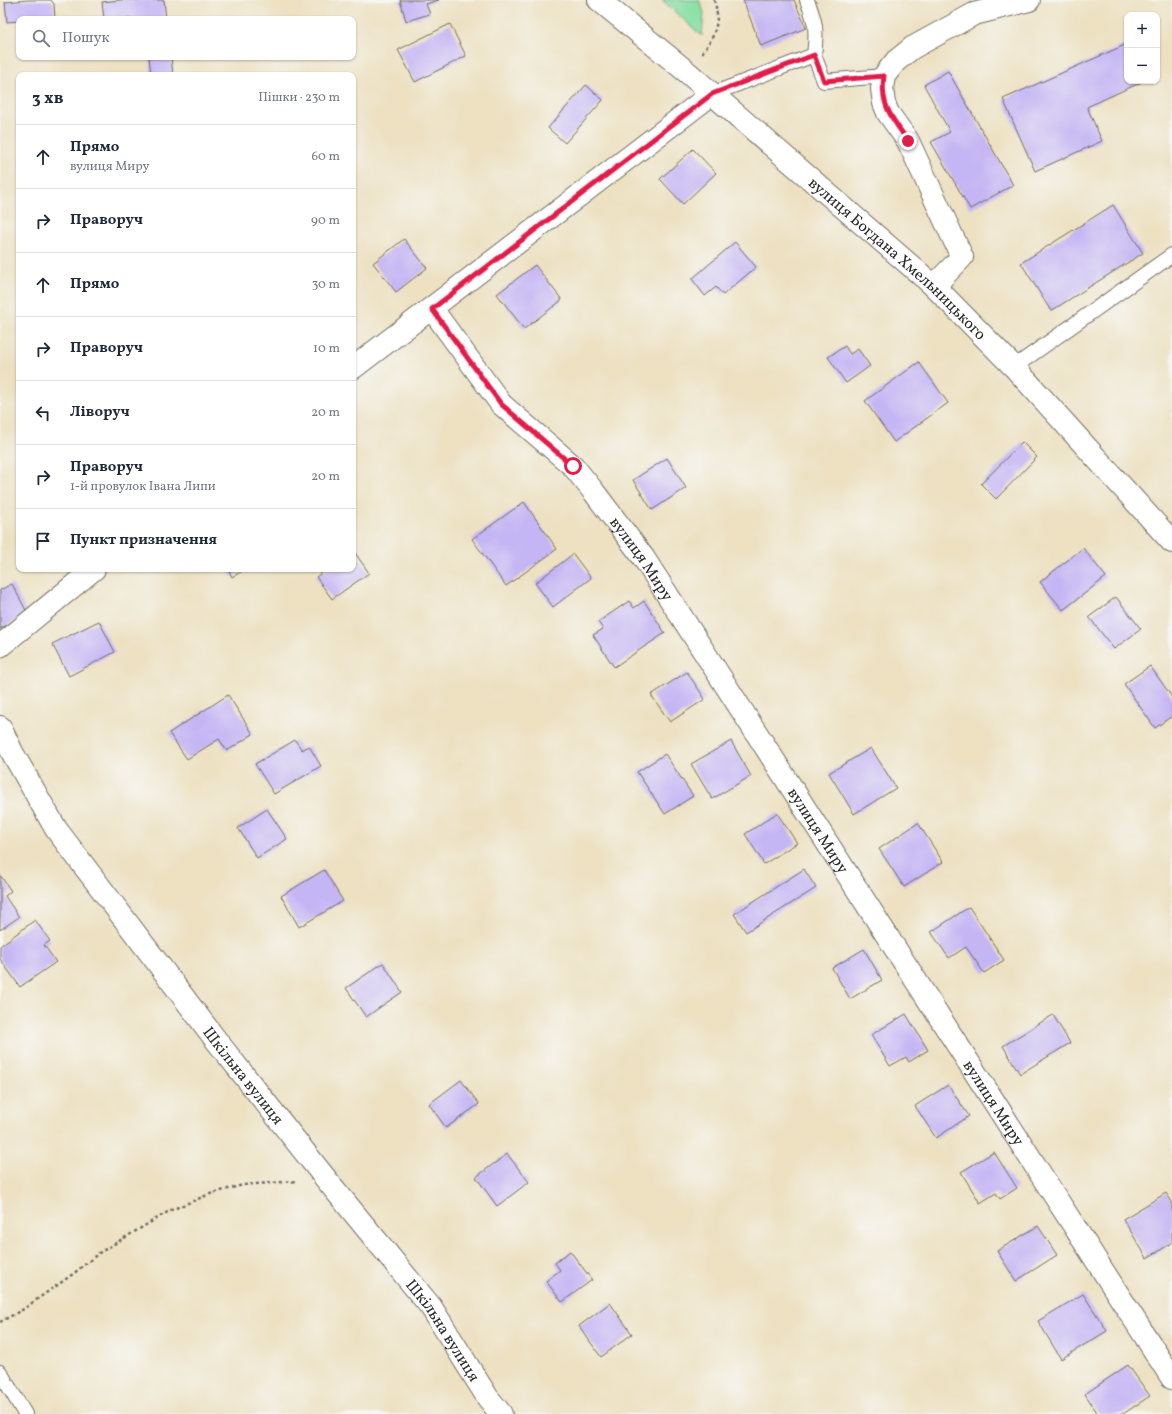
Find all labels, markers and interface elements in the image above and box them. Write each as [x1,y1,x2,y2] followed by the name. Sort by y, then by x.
[1124,12,1160,84] map controls
[1124,12,1160,48] button: +
[16,16,356,60] search box
[30,27,52,49] icon: search
[62,28,110,49] text: Пошук
[1124,48,1160,84] button: −
[32,87,63,110] text: 3 хв
[258,89,340,107] text: Пішки · 230 m
[899,132,917,150] route end
[70,137,119,158] text: Прямо
[32,146,54,168] icon: ahead
[312,148,340,166] text: 60 m
[70,158,150,176] text: вулиця Миру
[803,173,991,346] street label: вулиця Богдана Хмельницького
[32,210,54,232] icon: right
[70,210,143,231] text: Праворуч
[311,212,340,230] text: 90 m
[32,274,54,296] icon: ahead
[70,274,119,295] text: Прямо
[312,276,340,294] text: 30 m
[32,338,54,360] icon: right
[70,338,143,359] text: Праворуч
[313,340,340,358] text: 10 m
[32,402,54,424] icon: left
[70,402,130,423] text: Ліворуч
[311,404,340,422] text: 20 m
[70,457,143,478] text: Праворуч
[564,457,582,475] route start
[32,466,54,488] icon: right
[311,468,340,486] text: 20 m
[70,478,216,496] text: 1-й провулок Івана Липи
[604,513,678,606] street label: вулиця Миру
[32,530,54,552] icon: arrive
[70,530,217,551] text: Пункт призначення
[781,784,853,878] street label: вулиця Миру
[197,1023,288,1130] street label: Шкільна вулиця
[957,1056,1029,1151] street label: вулиця Миру
[400,1275,484,1387] street label: Шкільна вулиця

